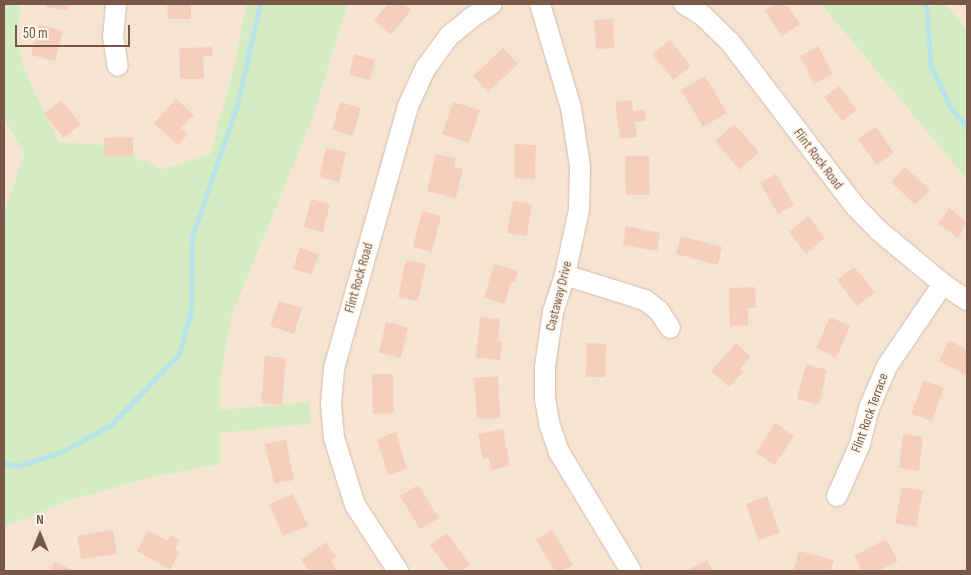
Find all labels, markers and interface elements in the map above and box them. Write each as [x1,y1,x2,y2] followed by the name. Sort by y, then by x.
[18,15,132,47] scale bar
[23,24,48,43] text: 50 m
[790,125,846,193] street label: Flint Rock Road
[341,241,377,315] street label: Flint Rock Road
[542,259,576,333] street label: Castaway Drive
[848,371,892,455] street label: Flint Rock Terrace
[15,510,65,560] north arrow
[36,511,44,528] text: N

